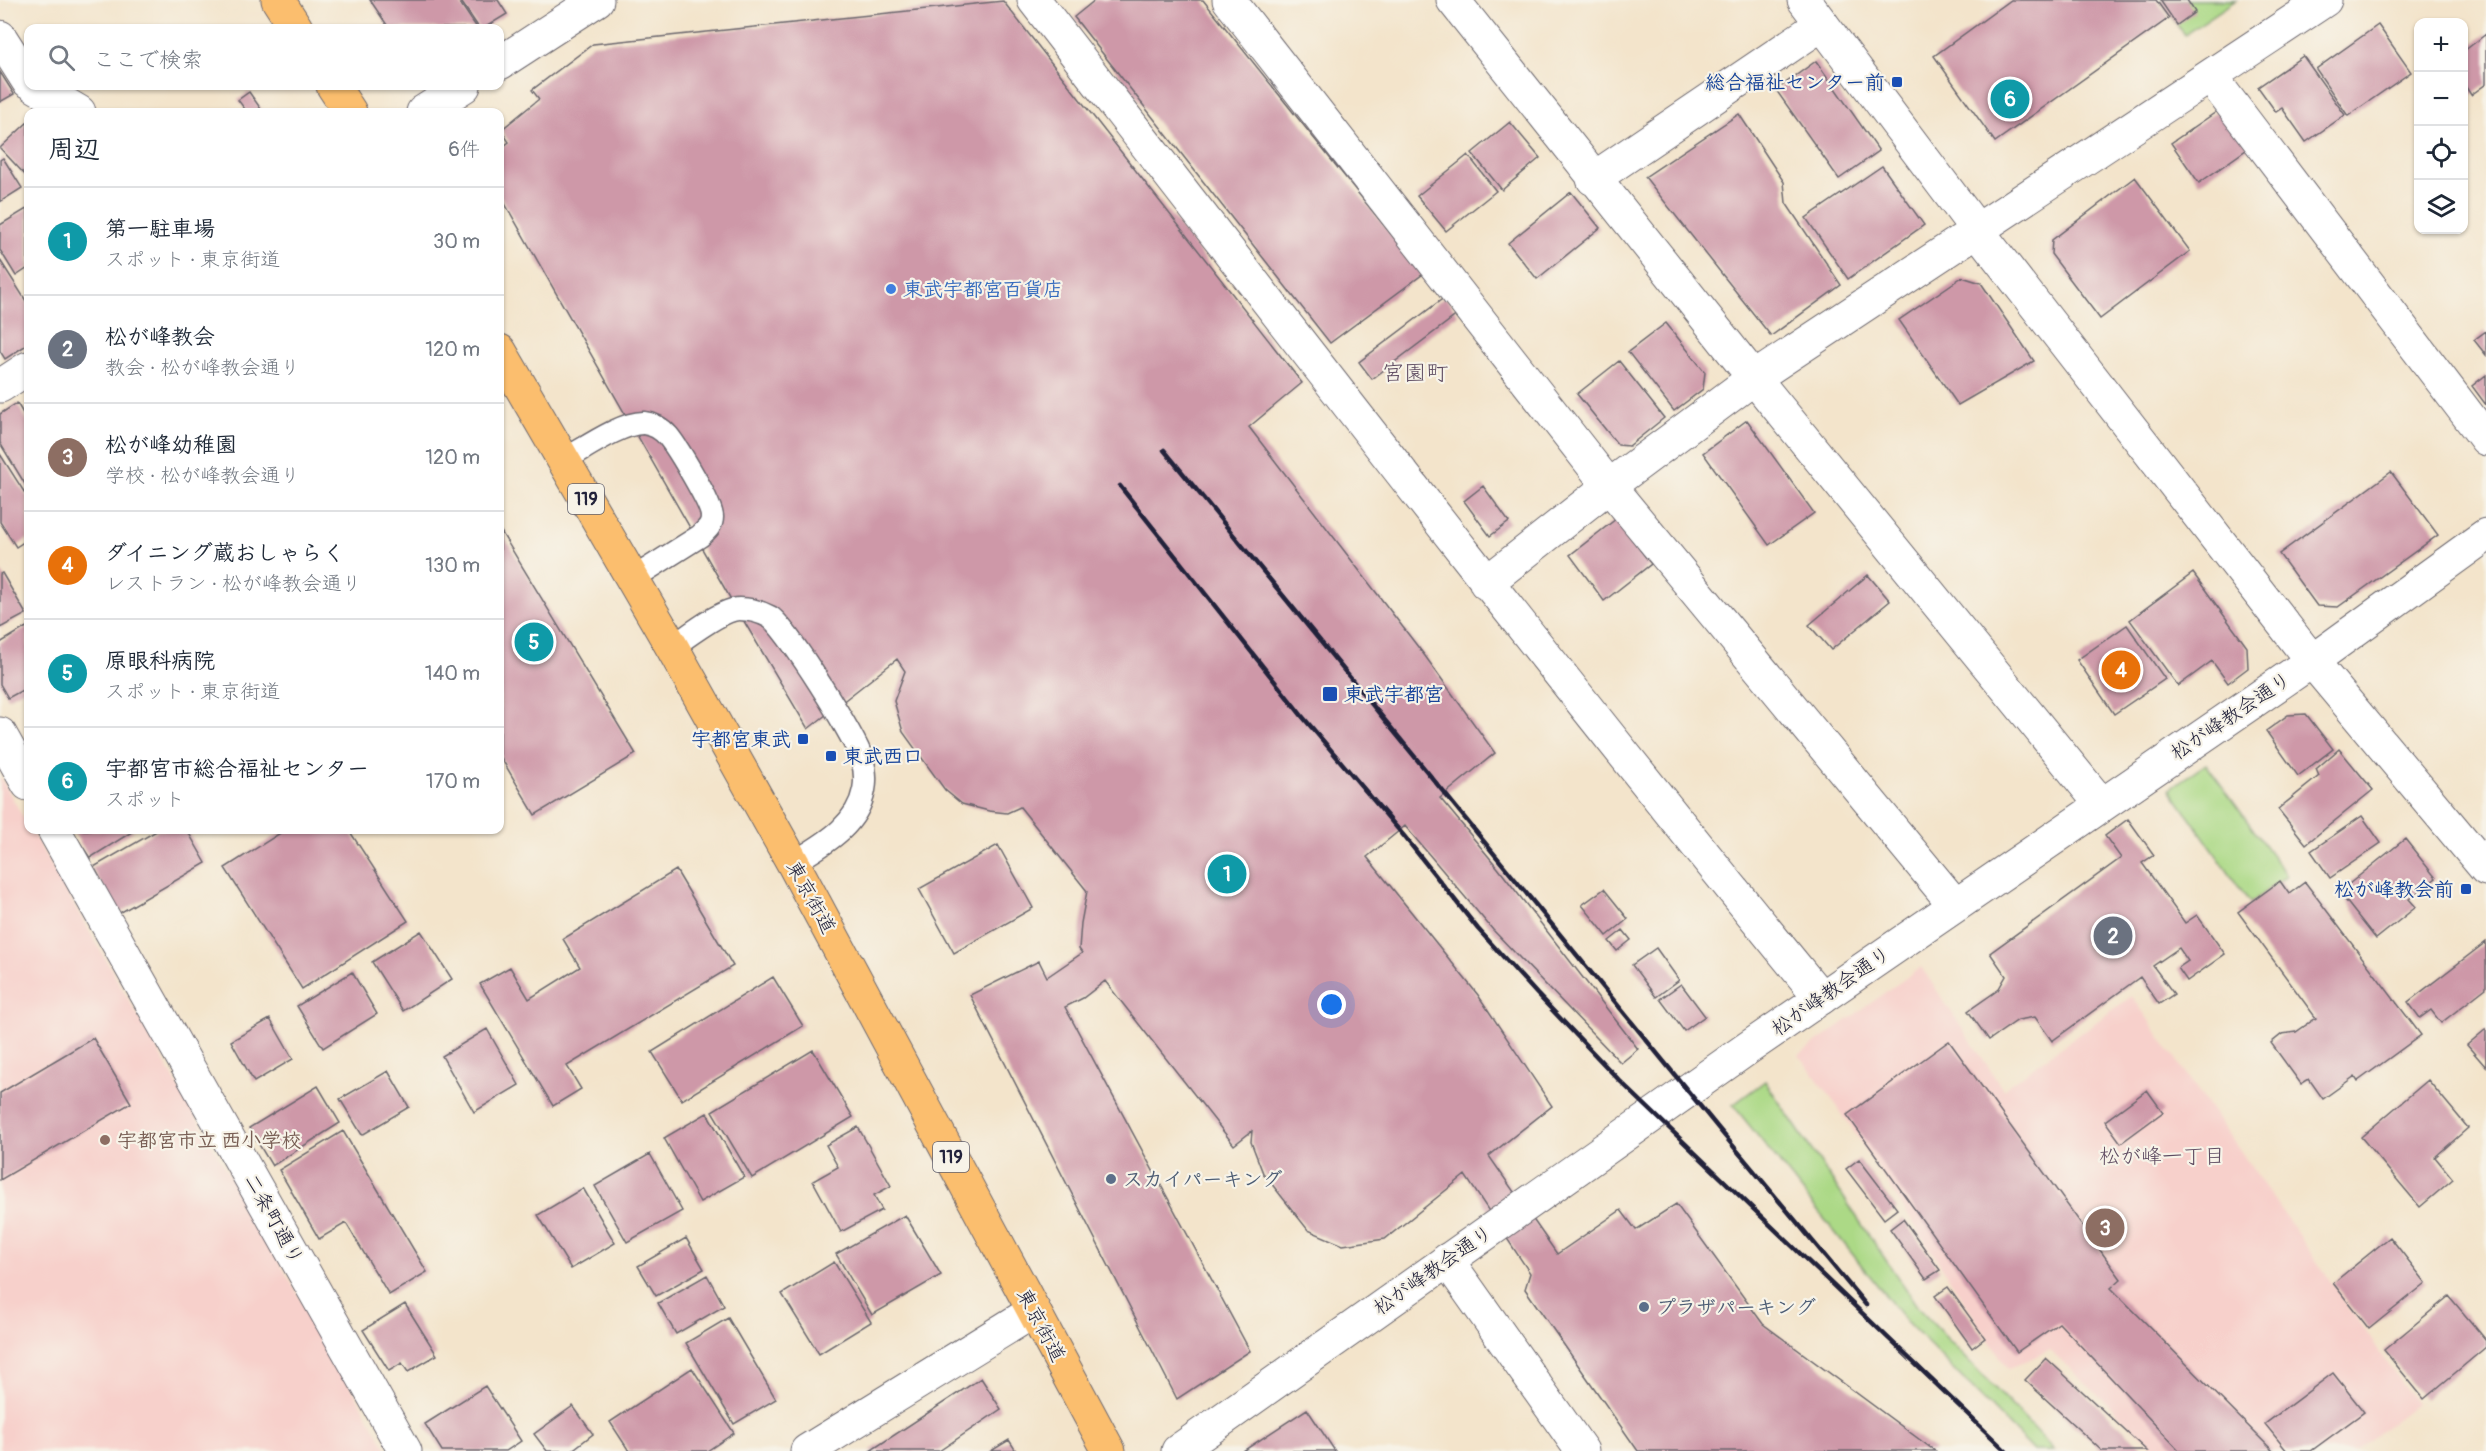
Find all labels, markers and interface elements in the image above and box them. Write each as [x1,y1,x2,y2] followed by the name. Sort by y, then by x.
[2414,18,2468,234] map controls
[2414,18,2468,72] button: +
[24,24,504,90] search box
[45,41,78,74] icon: search
[93,46,203,74] text: ここで検索
[1705,70,1885,95] place label: 総合福祉センター前
[2414,72,2468,126] button: −
[1890,75,1904,89] marker: 総合福祉センター前
[1990,76,2030,122] pin: 6
[2414,126,2468,180] button: locate
[48,134,100,166] text: 周辺
[448,137,480,162] text: 6件
[2414,180,2468,234] button: layers
[105,215,215,243] text: 第一駐車場
[64,229,71,254] text: 1
[433,229,480,254] text: 30 m
[105,247,280,272] text: スポット · 東京街道
[903,277,1063,302] place label: 東武宇都宮百貨店
[884,282,898,296] marker: 東武宇都宮百貨店
[105,323,215,351] text: 松が峰教会
[62,337,73,362] text: 2
[425,337,480,362] text: 120 m
[105,355,300,380] text: 教会 · 松が峰教会通り
[1382,359,1448,387] district label: 宮園町
[105,431,237,459] text: 松が峰幼稚園
[62,445,73,470] text: 3
[425,445,480,470] text: 120 m
[105,463,300,488] text: 学校 · 松が峰教会通り
[568,484,604,514] road number: 119
[105,539,345,567] text: ダイニング蔵おしゃらく
[62,553,73,578] text: 4
[425,553,480,578] text: 130 m
[105,571,362,596] text: レストラン · 松が峰教会通り
[514,620,554,664] pin: 5
[105,647,215,675] text: 原眼科病院
[2102,648,2140,692] pin: 4
[62,661,73,686] text: 5
[425,661,480,686] text: 140 m
[2166,666,2296,766] street label: 松が峰教会通り
[105,679,280,704] text: スポット · 東京街道
[1344,682,1444,707] place label: 東武宇都宮
[1321,685,1339,703] marker: 東武宇都宮
[691,727,791,752] place label: 宇都宮東武
[796,732,810,746] marker: 宇都宮東武
[843,744,923,769] place label: 東武西口
[824,749,838,763] marker: 東武西口
[105,755,369,783] text: 宇都宮市総合福祉センター
[62,769,73,794] text: 6
[426,769,480,794] text: 170 m
[105,787,185,812] text: スポット
[1208,852,1246,896] pin: 1
[781,856,841,938] street label: 東京街道
[2334,877,2454,902] place label: 松が峰教会前
[2459,882,2473,896] marker: 松が峰教会前
[2094,914,2132,958] pin: 2
[1766,941,1896,1041] street label: 松が峰教会通り
[1317,990,1346,1019] your location
[117,1128,301,1153] place label: 宇都宮市立 西小学校
[98,1133,112,1147] marker: 宇都宮市立 西小学校
[933,1142,969,1172] road number: 119
[2099,1143,2225,1170] district label: 松が峰一丁目
[1123,1167,1283,1192] place label: スカイパーキング
[239,1169,309,1269] street label: 二条町通り
[1104,1172,1118,1186] marker: スカイパーキング
[2086,1206,2124,1250] pin: 3
[1368,1220,1498,1320] street label: 松が峰教会通り
[1011,1284,1071,1366] street label: 東京街道
[1656,1295,1816,1320] place label: プラザパーキング
[1637,1300,1651,1314] marker: プラザパーキング

